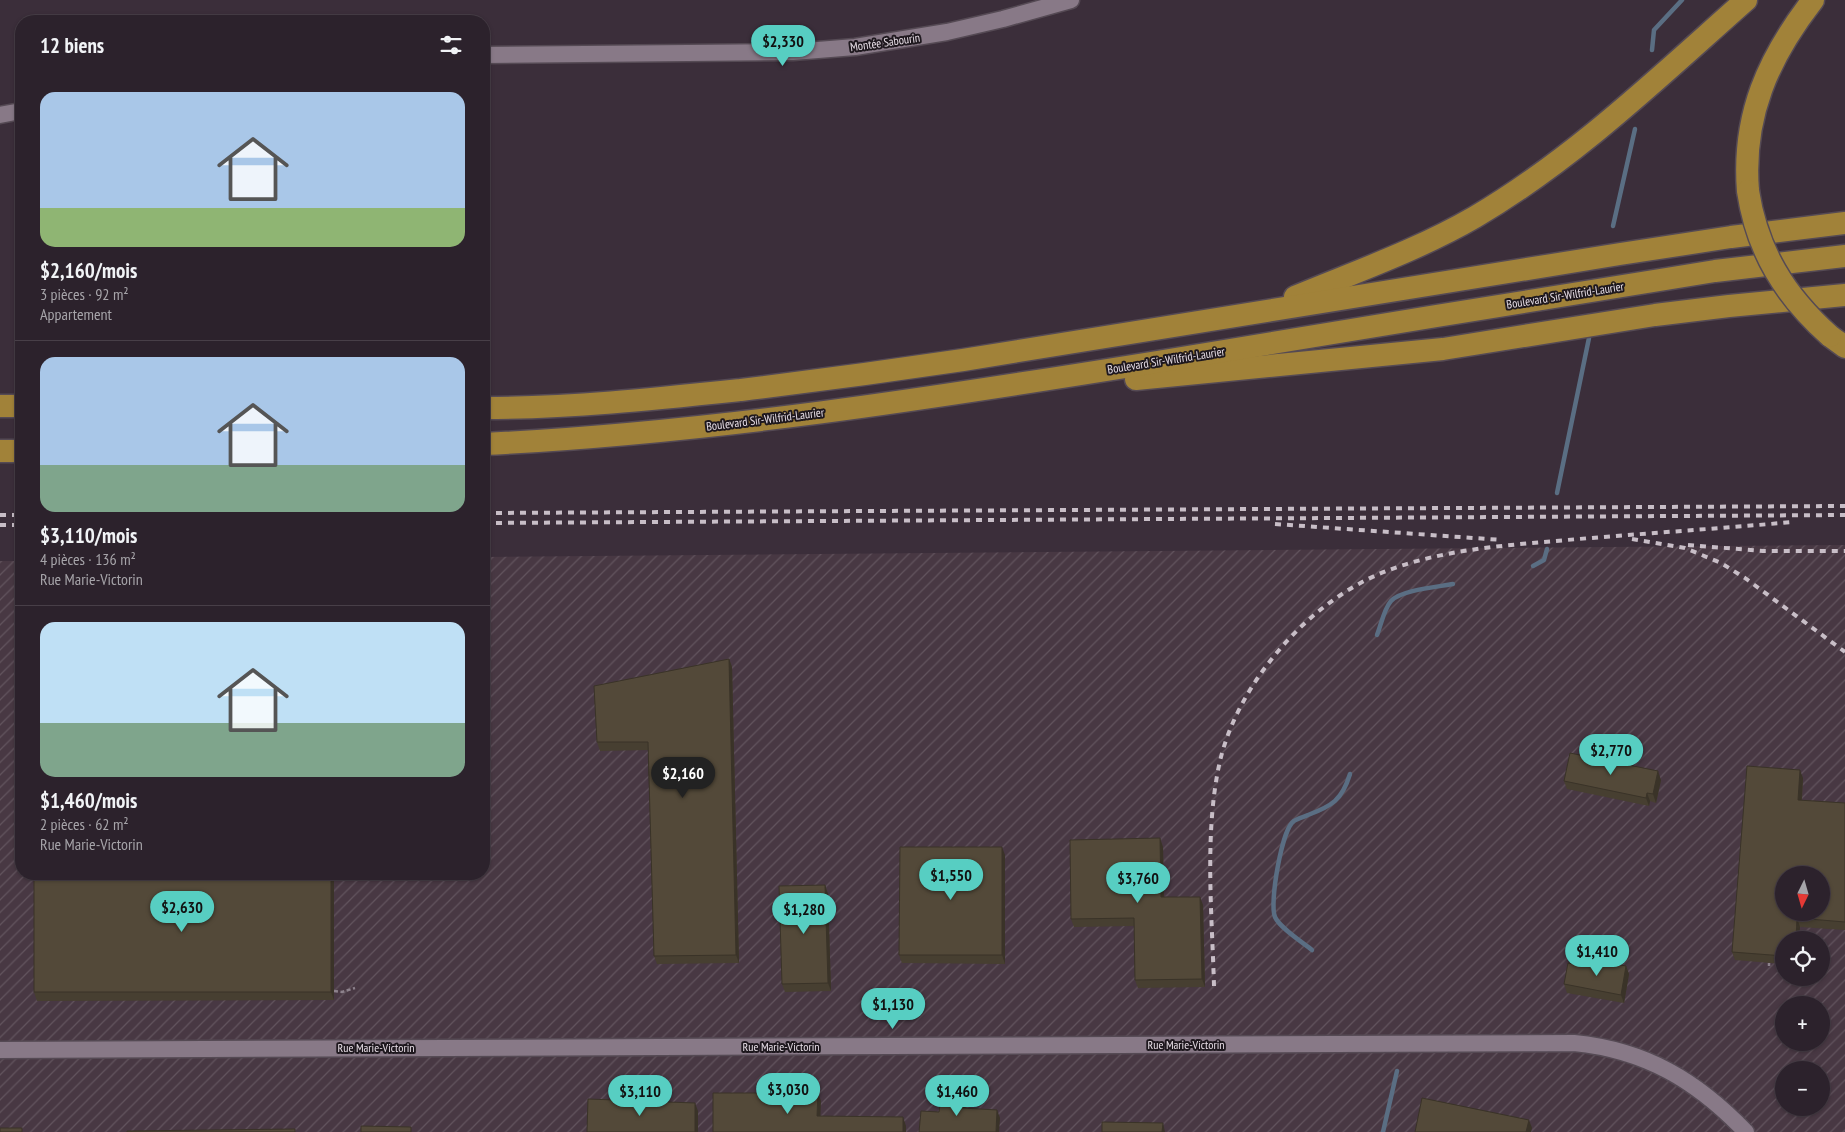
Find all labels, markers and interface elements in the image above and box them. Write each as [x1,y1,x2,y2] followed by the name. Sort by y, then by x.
[742,24,824,67] pin: $2,330
[849,30,921,54] street label: Montée Sabourin
[437,31,465,59] icon: filters
[762,31,804,51] text: $2,330
[40,32,104,59] text: 12 biens
[208,124,298,214] icon: home
[40,257,137,284] text: $2,160/mois
[1505,278,1625,312] street label: Boulevard Sir-Wilfrid-Laurier
[40,284,129,304] text: 3 pièces · 92 m²
[40,304,112,324] text: Appartement
[1106,343,1226,377] street label: Boulevard Sir-Wilfrid-Laurier
[208,390,298,480] icon: home
[705,404,825,434] street label: Boulevard Sir-Wilfrid-Laurier
[40,522,137,549] text: $3,110/mois
[40,549,136,569] text: 4 pièces · 136 m²
[40,569,143,589] text: Rue Marie-Victorin
[208,655,298,745] icon: home
[1570,734,1652,776] pin: $2,770
[1590,740,1632,760] text: $2,770
[642,756,724,799] pin: $2,160
[662,763,704,783] text: $2,160
[40,787,137,814] text: $1,460/mois
[40,814,129,834] text: 2 pièces · 62 m²
[40,834,143,854] text: Rue Marie-Victorin
[910,858,992,901] pin: $1,550
[1097,862,1179,904] pin: $3,760
[930,865,972,885] text: $1,550
[1775,866,1830,921] north arrow
[1775,866,1830,1116] map controls
[1117,868,1159,888] text: $3,760
[141,890,223,933] pin: $2,630
[763,892,845,935] pin: $1,280
[161,897,203,917] text: $2,630
[783,899,825,919] text: $1,280
[1775,931,1830,986] button: locate
[1556,934,1638,977] pin: $1,410
[1576,941,1618,961] text: $1,410
[852,988,934,1030] pin: $1,130
[872,994,914,1014] text: $1,130
[1775,996,1830,1051] button: +
[1147,1037,1225,1052] street label: Rue Marie-Victorin
[742,1039,820,1054] street label: Rue Marie-Victorin
[337,1040,415,1055] street label: Rue Marie-Victorin
[1775,1061,1830,1116] button: −
[747,1072,829,1115] pin: $3,030
[599,1074,681,1117] pin: $3,110
[916,1074,998,1117] pin: $1,460
[767,1079,809,1099] text: $3,030
[619,1081,661,1101] text: $3,110
[936,1081,978,1101] text: $1,460

